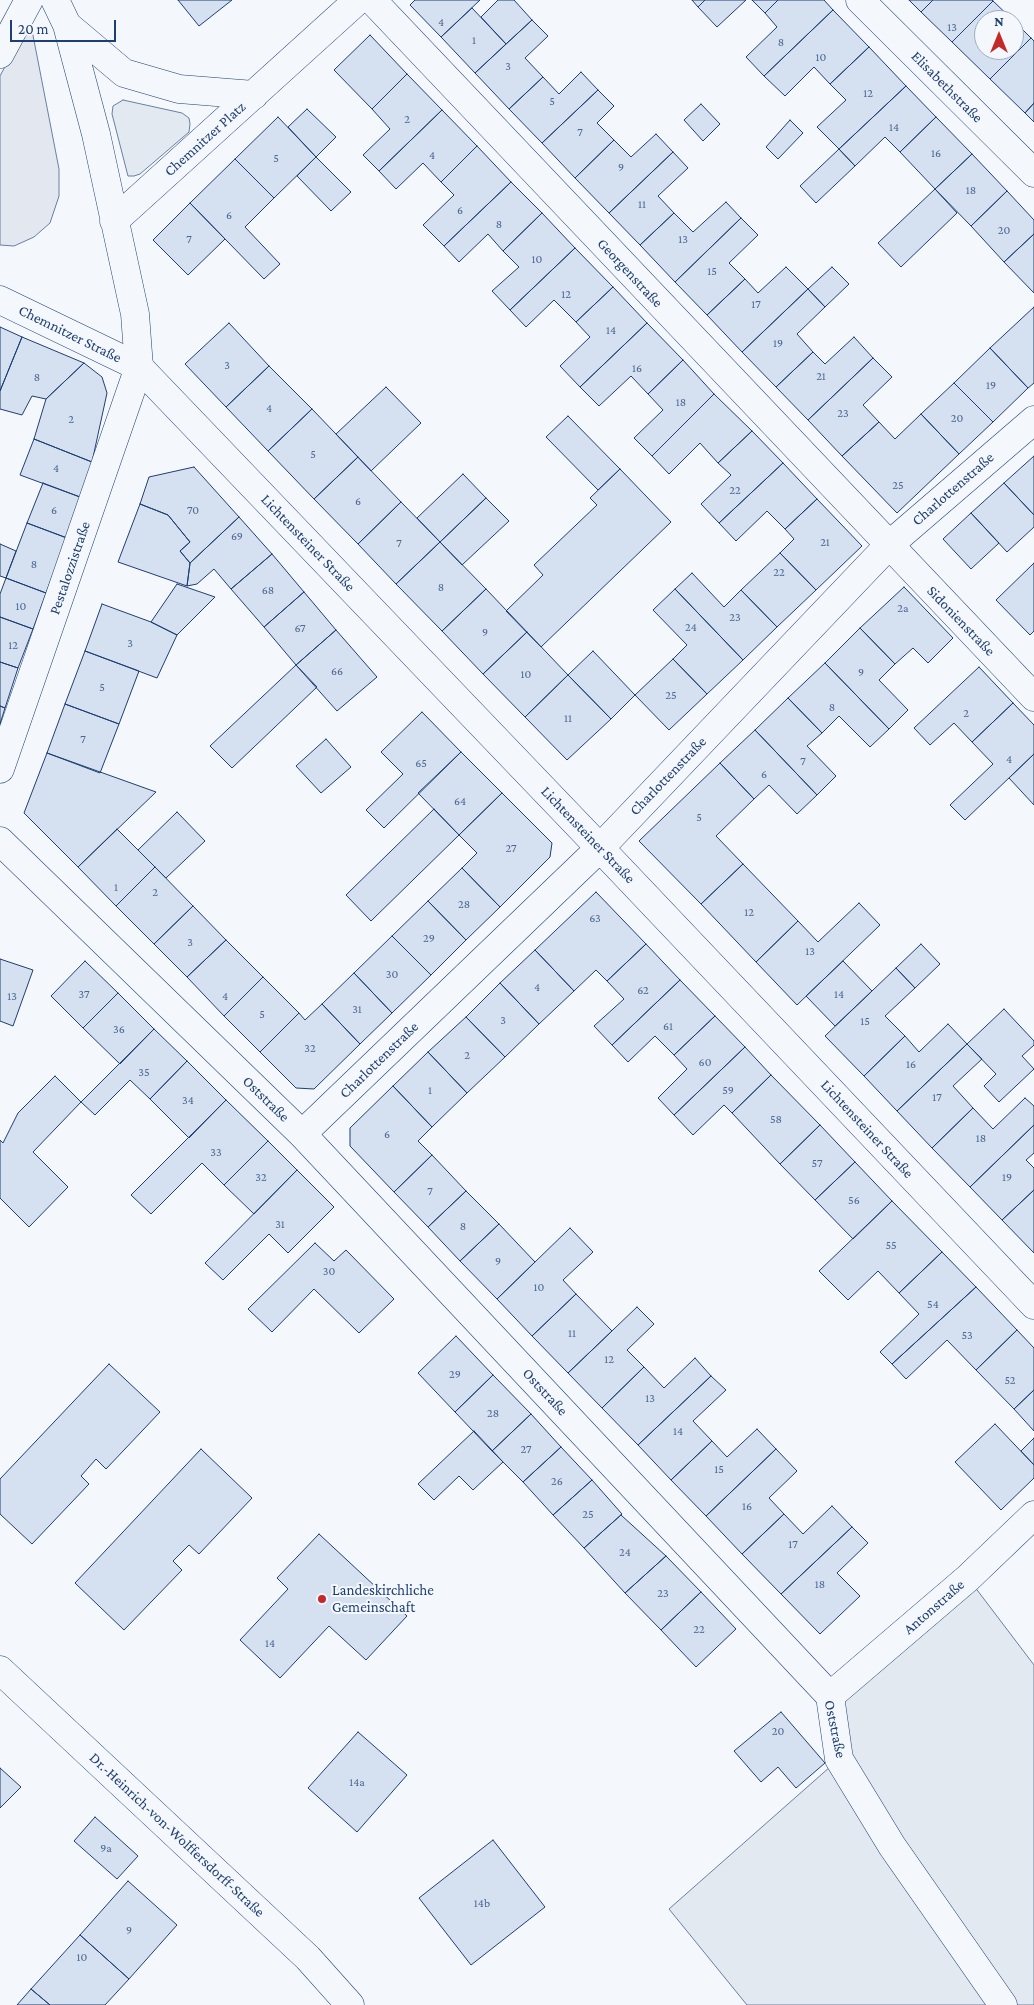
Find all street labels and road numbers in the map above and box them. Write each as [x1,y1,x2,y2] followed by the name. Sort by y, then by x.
[907,47,987,127] street label: Elisabethstraße
[161,98,249,180] street label: Chemnitzer Platz
[593,235,667,311] street label: Georgenstraße
[16,301,124,367] street label: Chemnitzer Straße
[908,449,998,529] street label: Charlottenstraße
[257,491,359,595] street label: Lichtensteiner Straße
[46,519,94,617] street label: Pestalozzistraße
[923,582,999,660] street label: Sidonienstraße
[626,733,710,819] street label: Charlottenstraße
[537,783,639,887] street label: Lichtensteiner Straße
[336,1018,422,1102] street label: Charlottenstraße
[239,1072,293,1126] street label: Oststraße
[817,1076,917,1182] street label: Lichtensteiner Straße
[518,1364,572,1420] street label: Oststraße
[900,1576,968,1638] street label: Antonstraße
[820,1699,850,1759] street label: Oststraße
[86,1749,268,1921] street label: Dr.-Heinrich-von-Wolffersdorff-Straße

